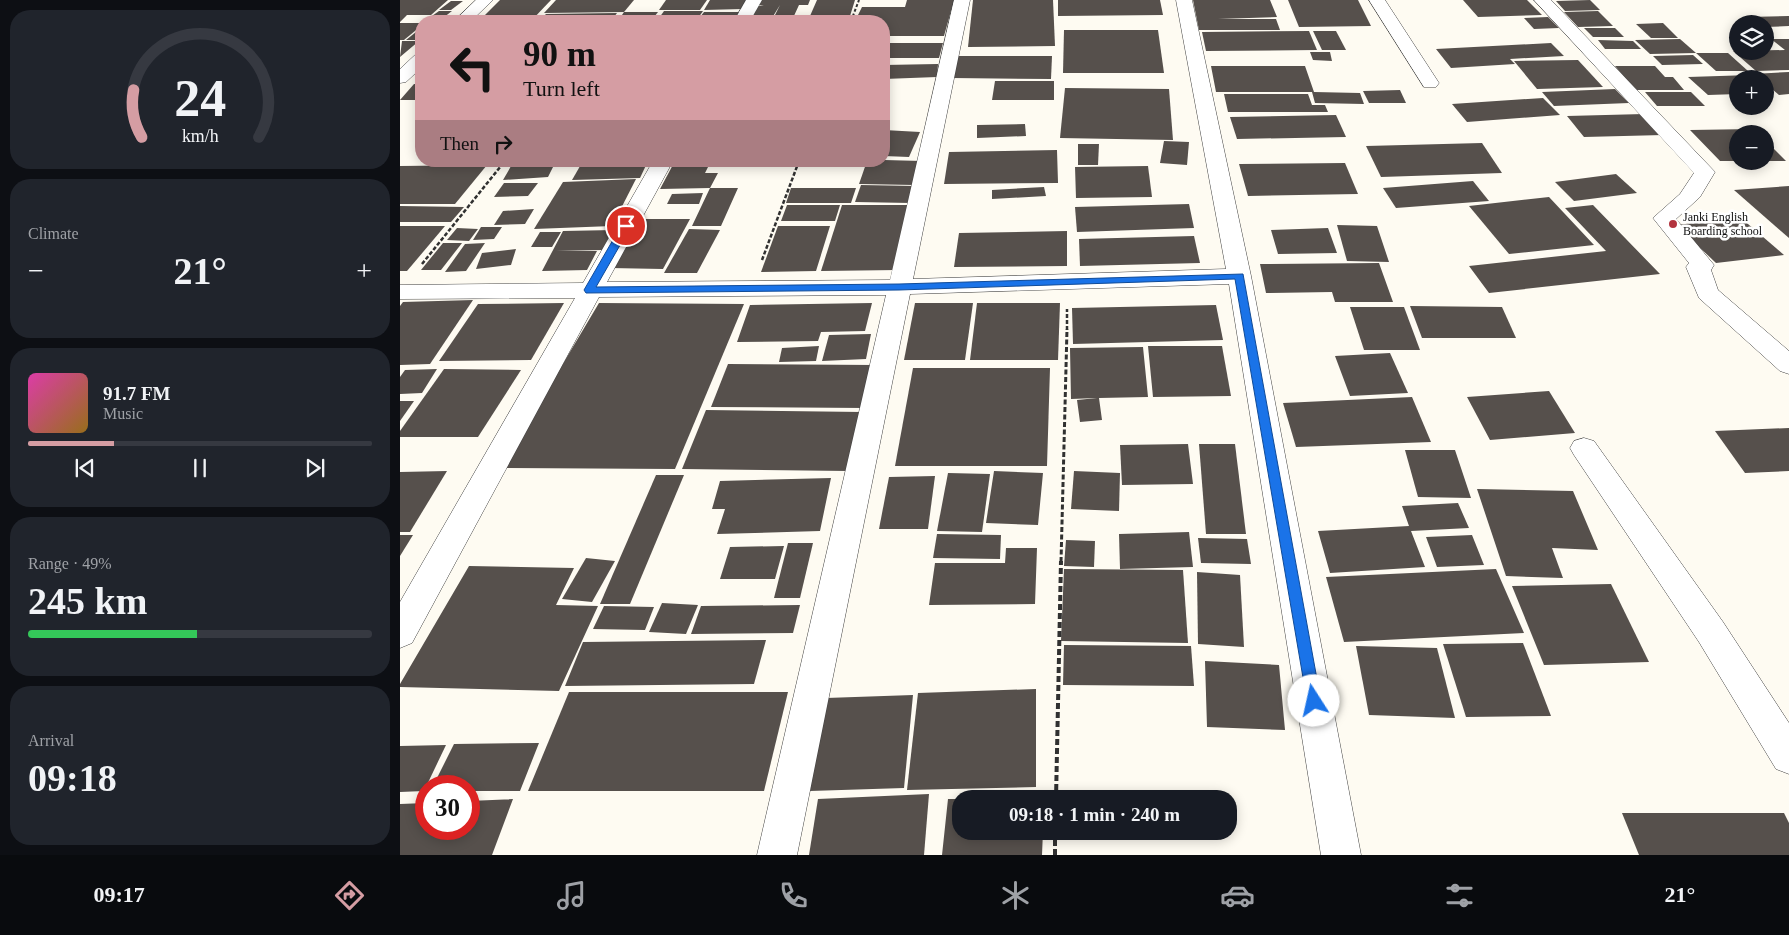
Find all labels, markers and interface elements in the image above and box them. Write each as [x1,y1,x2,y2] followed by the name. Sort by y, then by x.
[1729,15,1774,170] map controls
[1729,15,1774,60] button: layers
[440,35,505,100] icon: left
[523,35,596,74] text: 90 m
[174,70,226,127] text: 24
[1729,70,1774,115] button: +
[523,76,600,101] text: Turn left
[1729,125,1774,170] button: −
[182,126,218,146] text: km/h
[489,130,517,158] icon: right
[440,133,479,154] text: Then
[605,205,647,247] pin
[1683,210,1763,238] place label: Janki English Boarding school
[612,212,640,240] icon: arrive
[1667,218,1679,230] marker: Janki English Boarding school
[28,225,79,242] text: Climate
[173,250,227,292] text: 21°
[28,255,44,286] text: −
[356,255,372,286] text: +
[103,383,171,404] text: 91.7 FM
[103,405,143,422] text: Music
[71,454,99,482] icon: previous
[186,454,214,482] icon: pause
[301,454,329,482] icon: next
[28,555,112,572] text: Range · 49%
[28,580,147,622] text: 245 km
[1287,674,1339,726] position arrow
[28,732,74,749] text: Arrival
[28,757,117,799] text: 09:18
[415,775,480,840] speed limit sign: 30
[1009,804,1180,825] text: 09:18 · 1 min · 240 m
[332,878,367,913] icon: directions
[554,878,589,913] icon: music
[776,878,811,913] icon: phone
[998,878,1033,913] icon: climate
[1220,878,1255,913] icon: car
[1442,878,1477,913] icon: filters
[94,882,145,907] text: 09:17
[1665,882,1695,907] text: 21°

